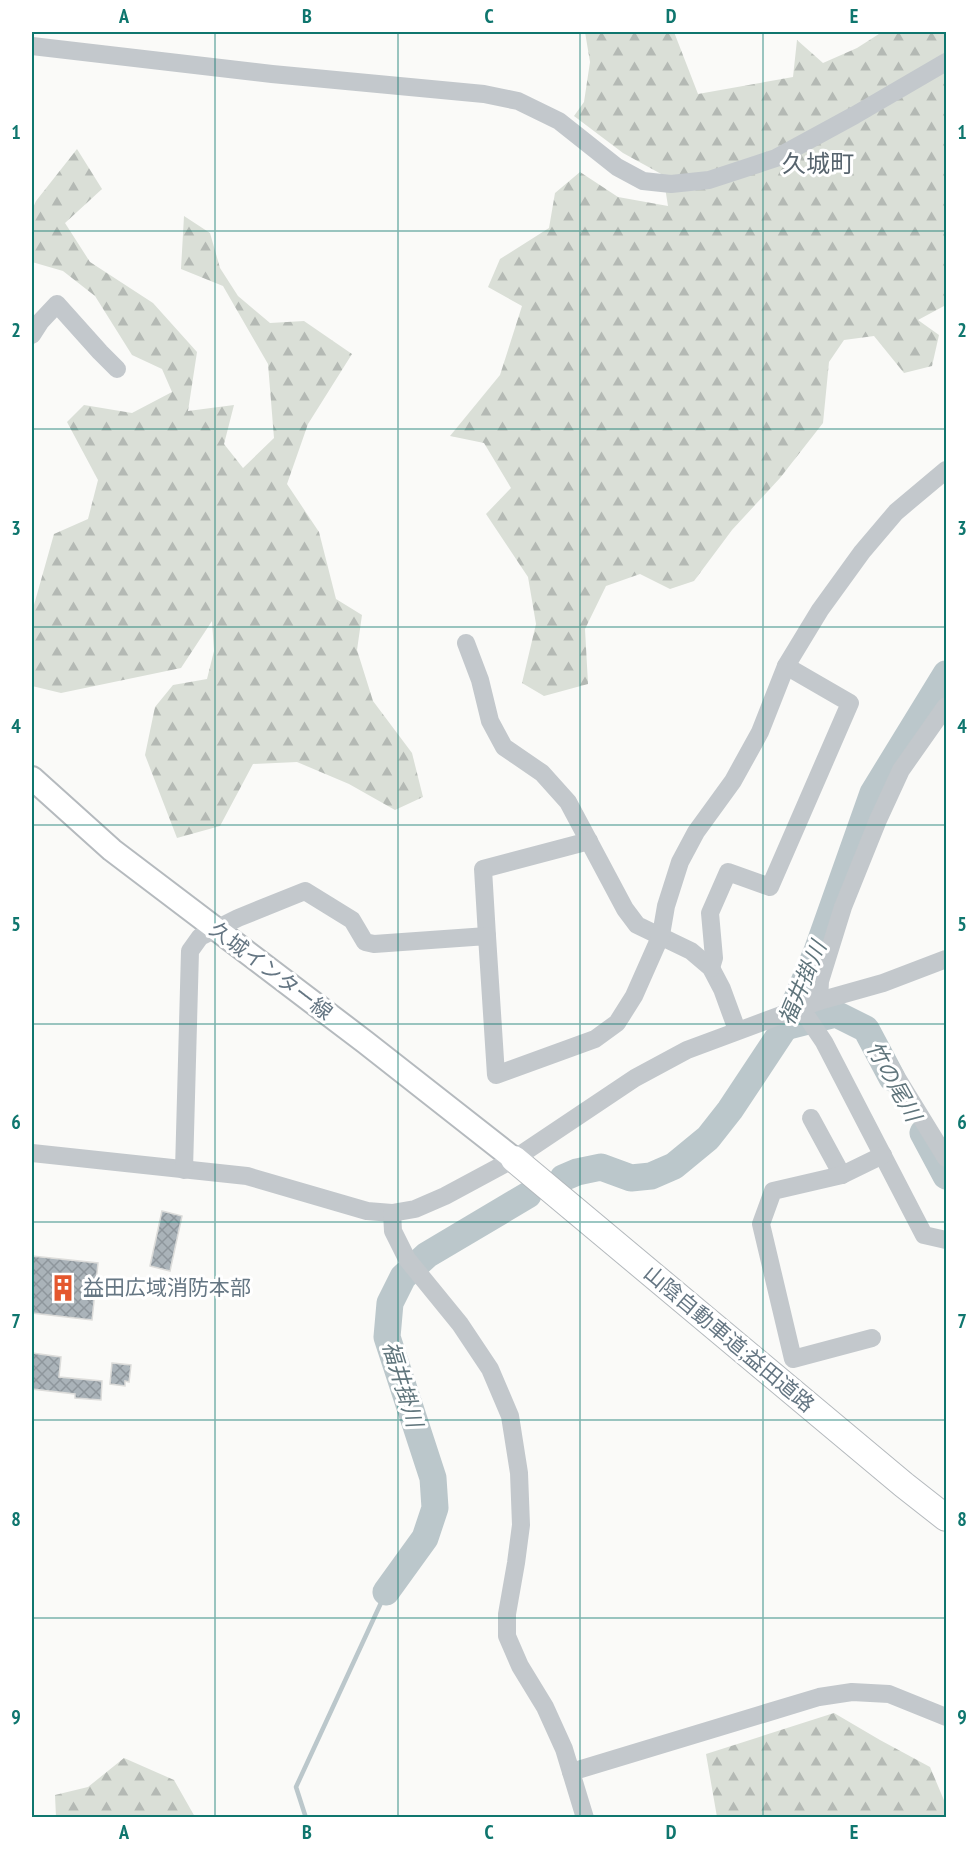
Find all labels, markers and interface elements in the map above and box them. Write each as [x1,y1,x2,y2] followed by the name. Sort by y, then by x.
[118,3,130,29] text: A
[302,3,312,29] text: B
[484,3,494,29] text: C
[666,3,677,29] text: D
[850,3,858,29] text: E
[11,119,21,145] text: 1
[957,119,967,145] text: 1
[782,148,854,179] district label: 久城町
[11,317,21,343] text: 2
[957,317,967,343] text: 2
[11,515,21,541] text: 3
[957,515,967,541] text: 3
[11,713,21,739] text: 4
[957,713,967,739] text: 4
[11,911,21,937] text: 5
[957,911,967,937] text: 5
[204,916,338,1026] street label: 久城インター線
[772,935,833,1029] water label: 福井掛川
[860,1036,929,1128] water label: 竹の尾川
[11,1109,21,1135] text: 6
[957,1109,967,1135] text: 6
[638,1259,820,1418] street label: 山陰自動車道;益田道路
[48,1273,78,1303] building icon: 益田広域消防本部
[83,1274,251,1301] place label: 益田広域消防本部
[11,1308,21,1334] text: 7
[957,1308,967,1334] text: 7
[377,1338,430,1432] water label: 福井掛川
[11,1506,21,1532] text: 8
[957,1506,967,1532] text: 8
[11,1704,21,1730] text: 9
[957,1704,967,1730] text: 9
[118,1819,130,1845] text: A
[302,1819,312,1845] text: B
[484,1819,494,1845] text: C
[666,1819,677,1845] text: D
[850,1819,858,1845] text: E

